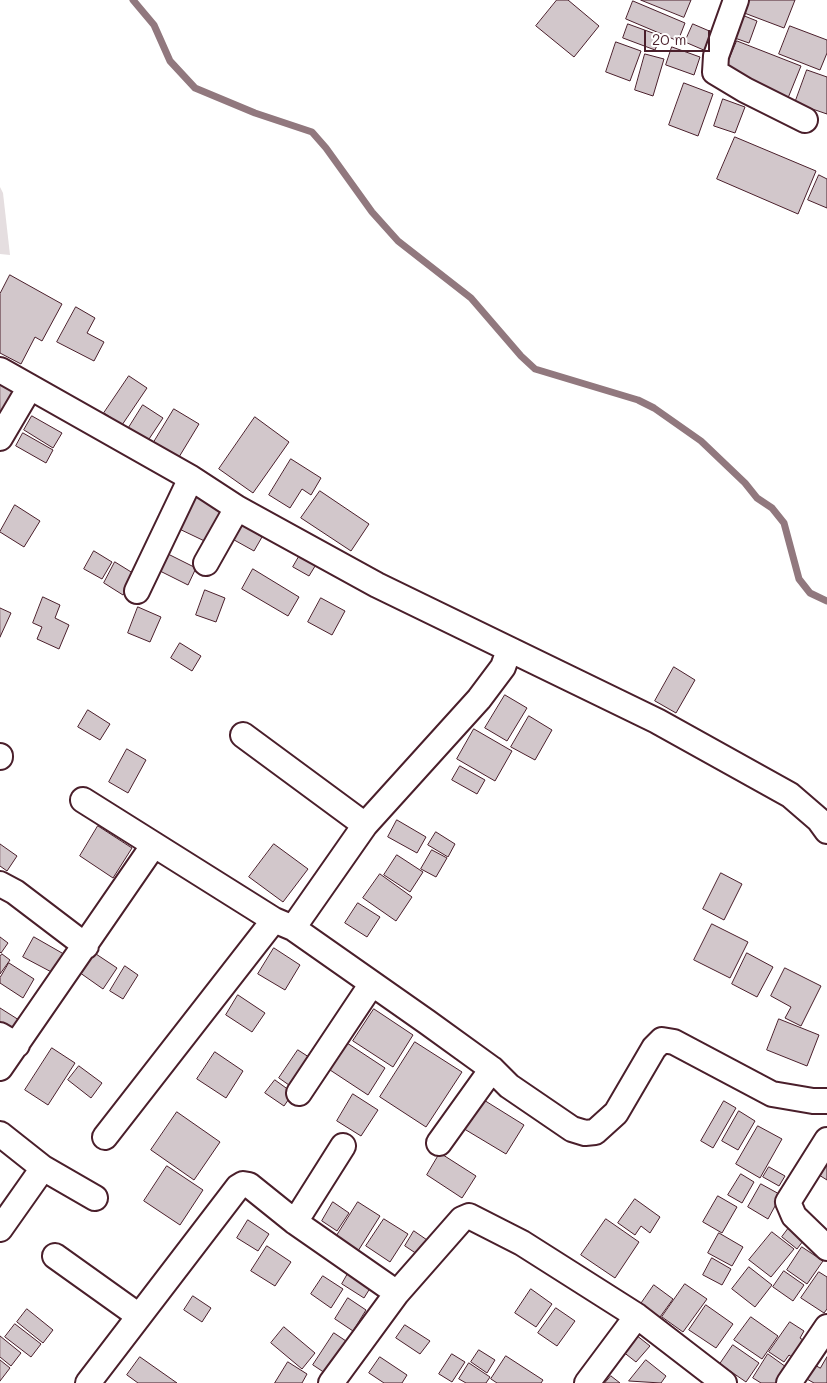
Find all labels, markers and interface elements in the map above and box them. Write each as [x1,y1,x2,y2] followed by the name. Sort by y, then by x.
[647,20,713,52] scale bar
[652,29,686,49] text: 20 m

